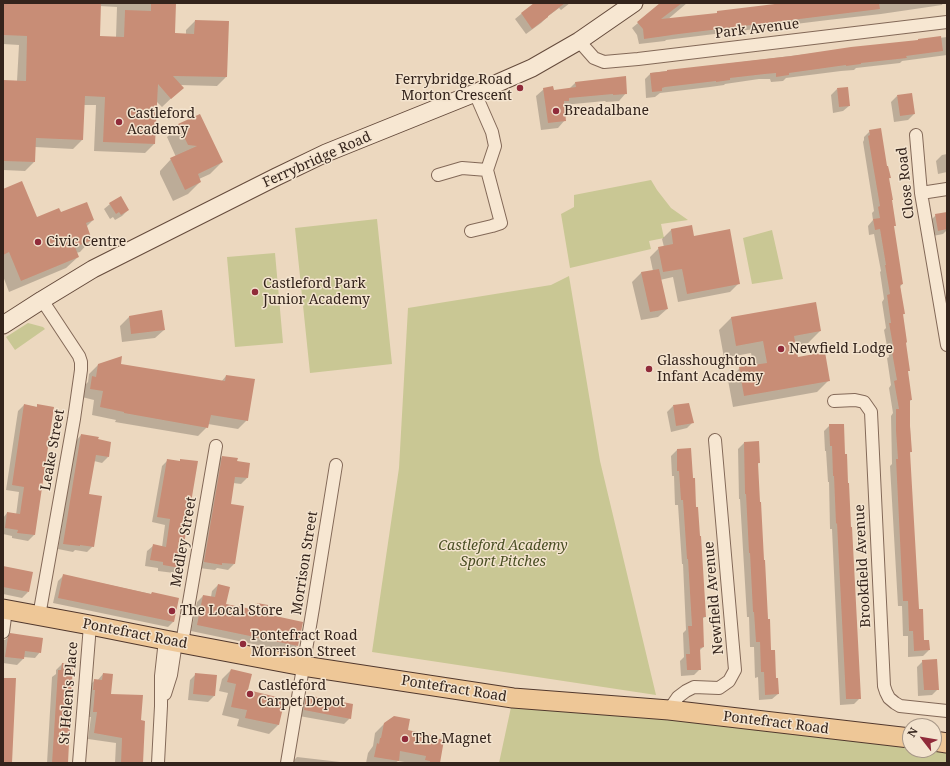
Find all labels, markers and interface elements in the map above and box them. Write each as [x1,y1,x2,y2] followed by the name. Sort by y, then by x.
[714,15,800,43] street label: Park Avenue
[395,72,512,104] place label: Ferrybridge Road Morton Crescent
[515,83,525,93] marker: Ferrybridge Road Morton Crescent
[564,103,649,119] place label: Breadalbane
[127,106,195,138] place label: Castleford Academy
[551,106,561,116] marker: Breadalbane
[114,117,124,127] marker: Castleford Academy
[260,129,374,191] street label: Ferrybridge Road
[894,146,918,220] street label: Close Road
[46,234,126,250] place label: Civic Centre
[33,237,43,247] marker: Civic Centre
[263,276,370,308] place label: Castleford Park Junior Academy
[250,287,260,297] marker: Castleford Park Junior Academy
[789,341,893,357] place label: Newfield Lodge
[776,344,786,354] marker: Newfield Lodge
[657,353,763,386] place label: Glasshoughton Infant Academy
[644,364,654,374] marker: Glasshoughton Infant Academy
[38,408,68,492] street label: Leake Street
[168,495,200,589] street label: Medley Street
[851,504,875,628] street label: Brookfield Avenue
[288,510,322,616] street label: Morrison Street
[438,538,568,570] park label: Castleford Academy Sport Pitches
[701,541,727,655] street label: Newfield Avenue
[180,603,283,619] place label: The Local Store
[167,606,177,616] marker: The Local Store
[81,616,189,652] street label: Pontefract Road
[251,628,358,660] place label: Pontefract Road Morrison Street
[238,639,248,649] marker: Pontefract Road Morrison Street
[56,641,82,745] street label: St Helen's Place
[400,672,508,706] street label: Pontefract Road
[258,678,345,710] place label: Castleford Carpet Depot
[245,689,255,699] marker: Castleford Carpet Depot
[722,708,830,738] street label: Pontefract Road
[902,718,942,758] north arrow
[903,725,921,740] text: N
[413,731,492,747] place label: The Magnet
[400,734,410,744] marker: The Magnet

